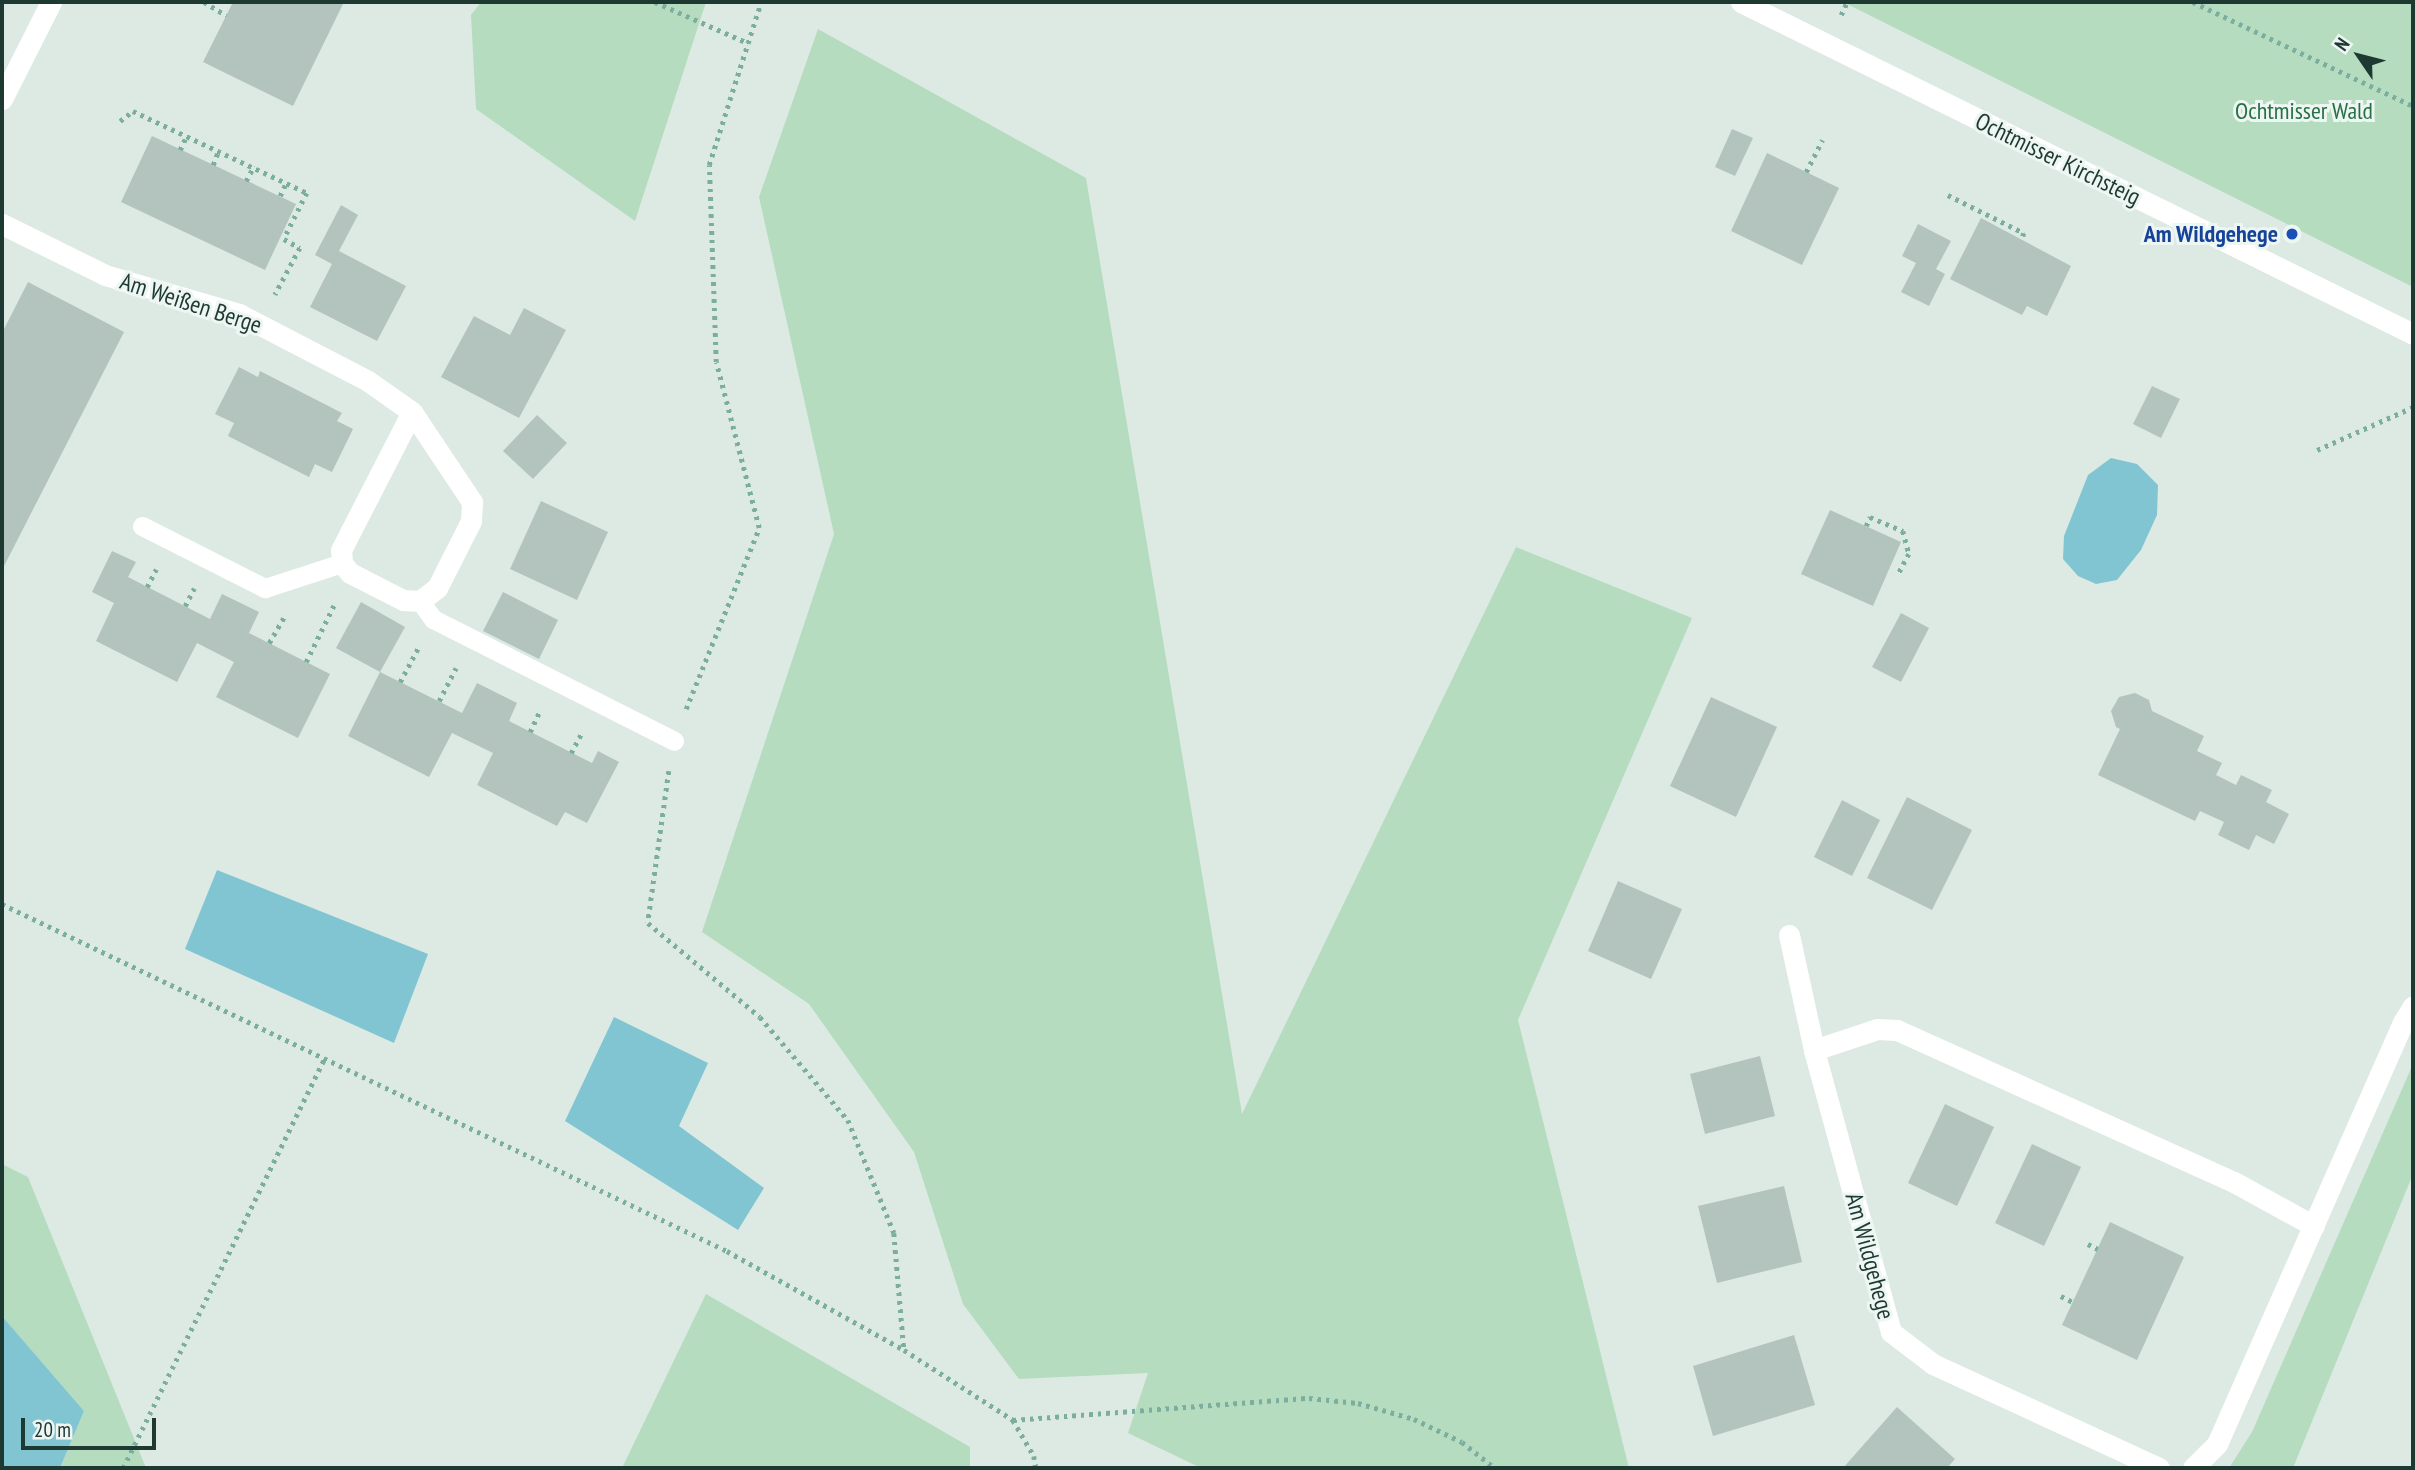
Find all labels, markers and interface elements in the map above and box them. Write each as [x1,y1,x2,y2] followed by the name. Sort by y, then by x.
[2324,21,2394,91] north arrow
[2329,33,2355,55] text: N
[2235,97,2373,125] park label: Ochtmisser Wald
[1971,107,2145,211] street label: Ochtmisser Kirchsteig
[2143,220,2278,248] place label: Am Wildgehege
[2284,226,2300,242] marker: Am Wildgehege
[116,266,266,340] street label: Am Weißen Berge
[1839,1189,1901,1323] street label: Am Wildgehege
[24,1404,159,1448] scale bar
[34,1416,71,1443] text: 20 m

